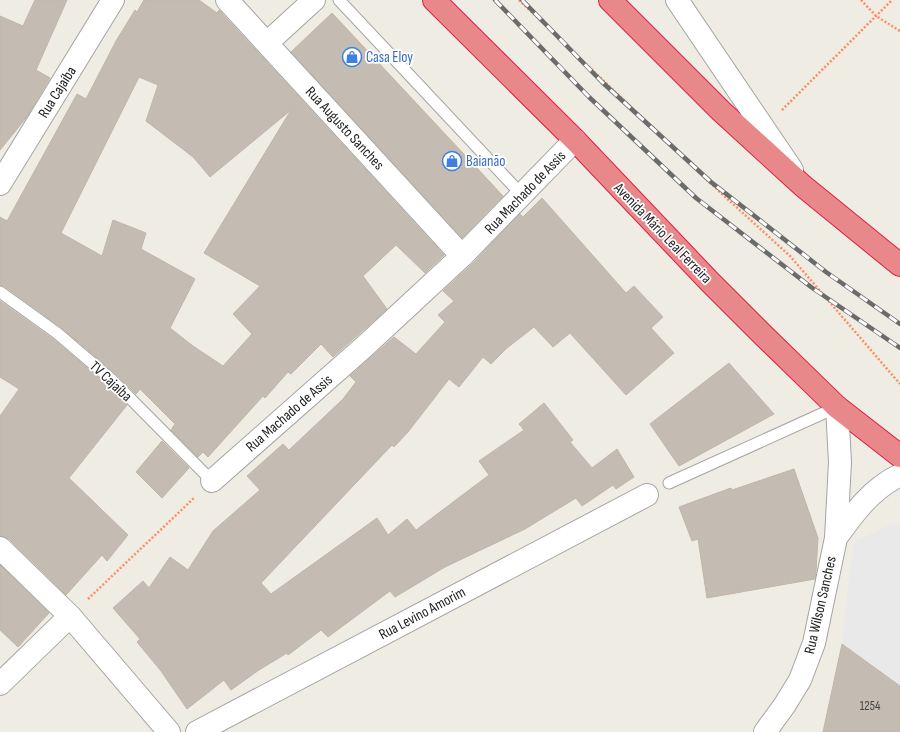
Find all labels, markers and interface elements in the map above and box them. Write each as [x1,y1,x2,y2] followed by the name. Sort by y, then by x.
[341,46,363,68] shop icon: Casa Eloy
[366,48,413,67] place label: Casa Eloy
[34,63,81,122] street label: Rua Cajaíba
[301,83,388,174] street label: Rua Augusto Sanches
[481,147,570,238] street label: Rua Machado de Assis
[441,150,463,172] shop icon: Baianão
[466,152,505,171] place label: Baianão
[609,178,716,288] street label: Avenida Mário Leal Ferreira
[85,357,136,406] street label: TV Cajaíba
[242,370,337,456] street label: Rua Machado de Assis
[800,554,841,656] street label: Rua Wilson Sanches
[376,583,469,644] street label: Rua Levino Amorim
[860,698,881,714] house number: 1254

